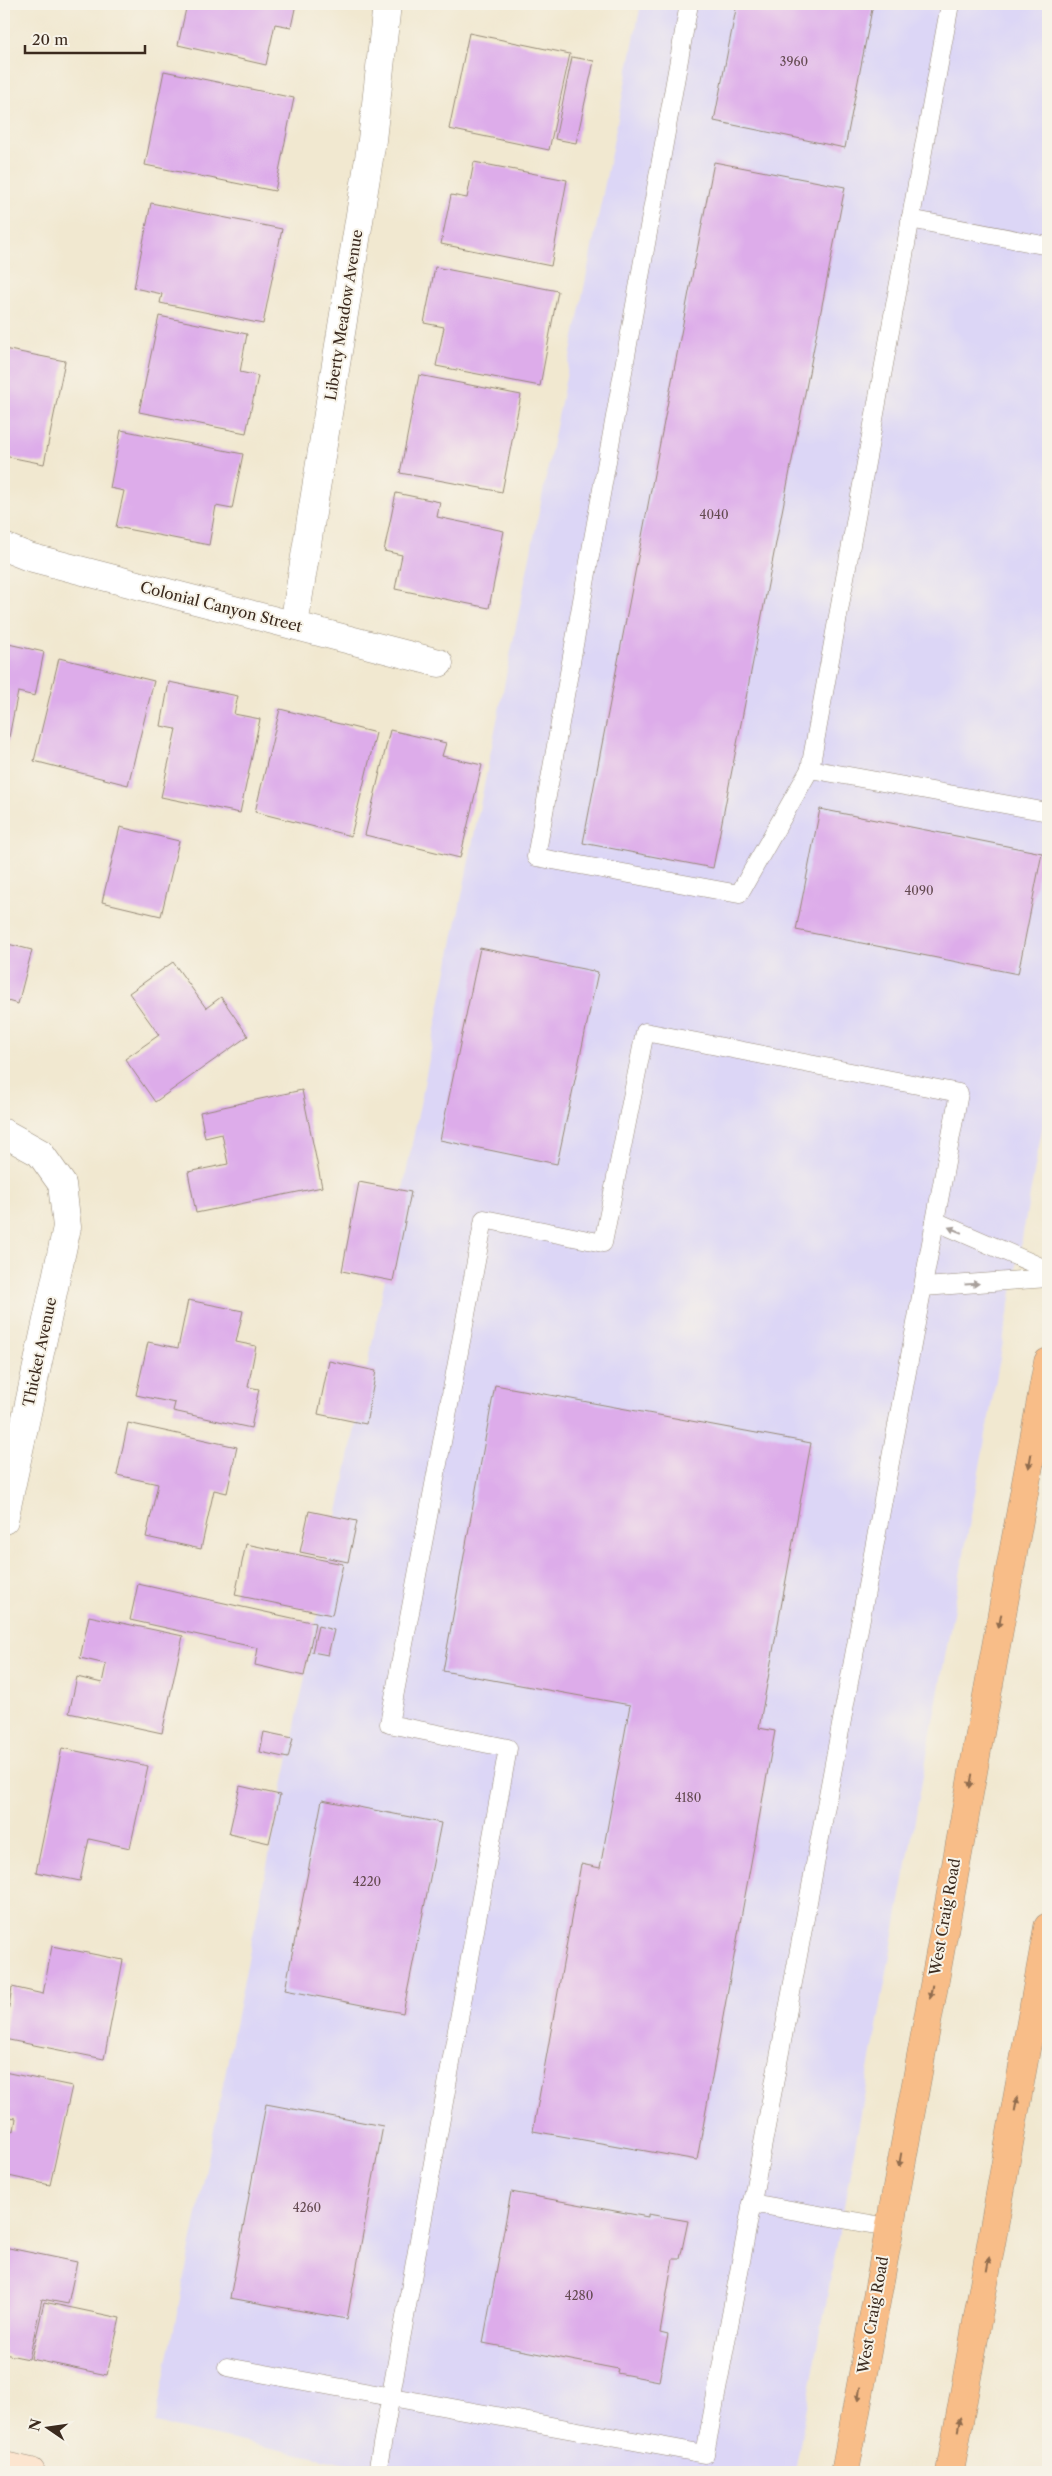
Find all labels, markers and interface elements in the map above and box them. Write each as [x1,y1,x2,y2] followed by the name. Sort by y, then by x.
[25,22,145,54] scale bar
[32,30,68,49] text: 20 m
[780,54,808,69] house number: 3960
[321,228,366,402] street label: Liberty Meadow Avenue
[699,507,729,522] house number: 4040
[138,577,305,636] street label: Colonial Canyon Street
[904,883,934,898] house number: 4090
[947,1226,962,1234] one-way arrow
[964,1279,980,1287] one-way arrow
[19,1295,60,1408] street label: Thicket Avenue
[1025,1454,1033,1470] one-way arrow
[996,1614,1004,1630] one-way arrow
[966,1773,974,1789] one-way arrow
[675,1790,701,1805] house number: 4180
[925,1857,964,1978] street label: West Craig Road
[353,1874,381,1889] house number: 4220
[927,1985,935,2001] one-way arrow
[1013,2096,1021,2112] one-way arrow
[896,2152,904,2168] one-way arrow
[293,2200,321,2215] house number: 4260
[853,2255,892,2376] street label: West Craig Road
[984,2256,992,2272] one-way arrow
[565,2288,593,2303] house number: 4280
[854,2387,862,2403] one-way arrow
[22,2404,72,2454] north arrow
[955,2416,963,2432] one-way arrow
[25,2417,45,2433] text: N

